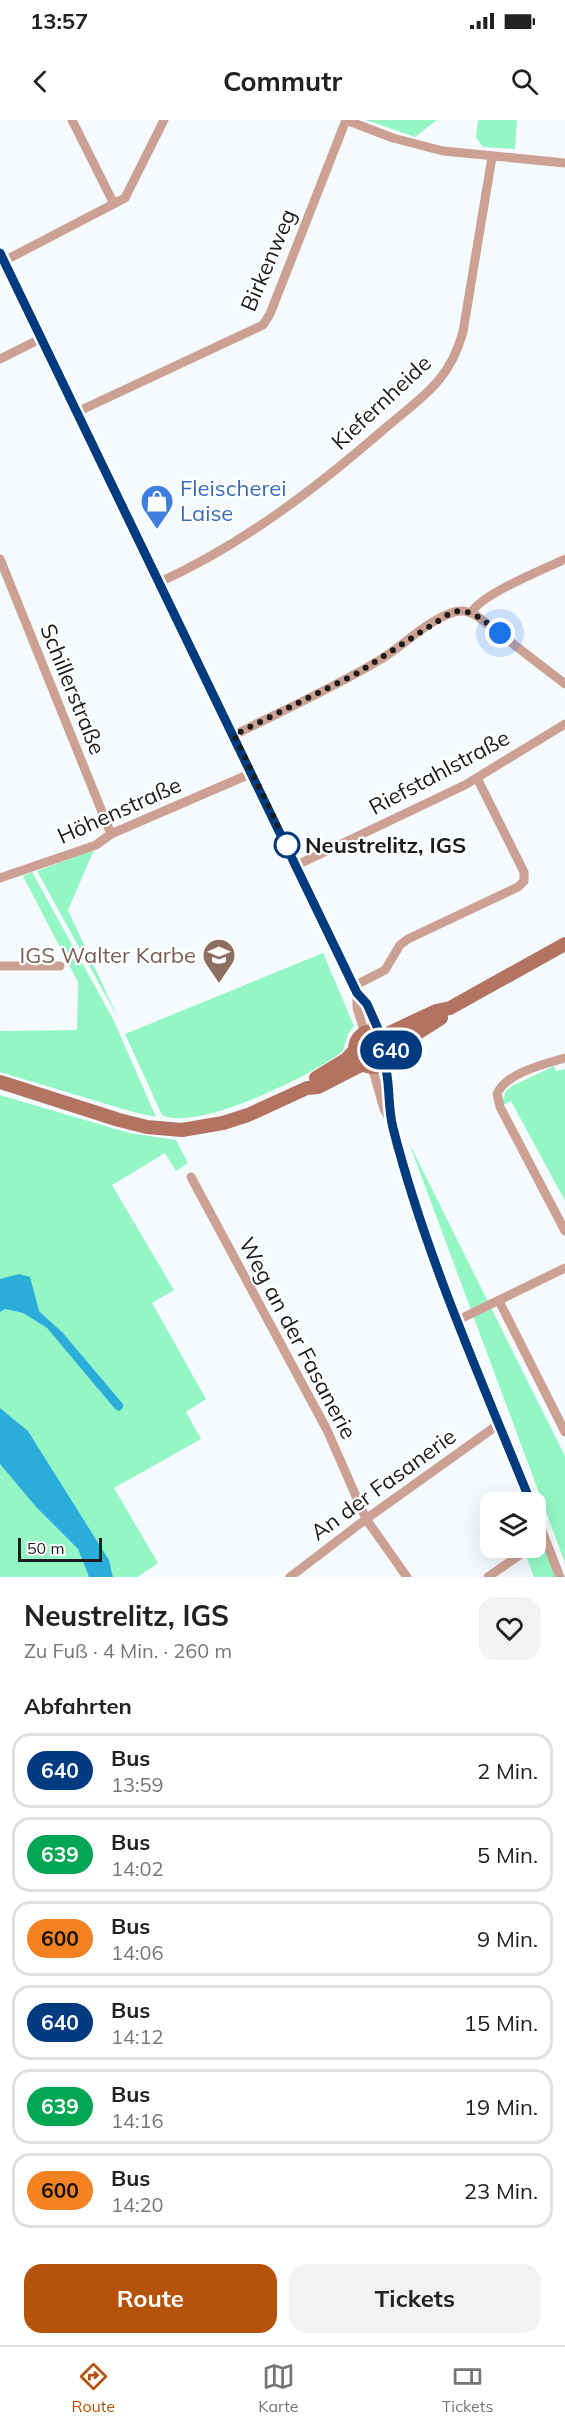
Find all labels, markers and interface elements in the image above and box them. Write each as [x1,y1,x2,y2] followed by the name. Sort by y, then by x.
[30,7,88,35] text: 13:57
[223,64,342,98] text: Commutr
[24,65,57,98] icon: back
[508,65,541,98] icon: search
[234,205,302,315] street label: Birkenweg
[325,349,437,455] street label: Kiefernheide
[180,474,287,527] place label: Fleischerei Laise
[139,483,175,530] shop icon: Fleischerei Laise
[485,618,515,648] your location
[34,620,112,758] street label: Schillerstraße
[364,723,514,821] street label: Riefstahlstraße
[53,770,185,850] street label: Höhenstraße
[305,831,466,859] place label: Neustrelitz, IGS
[274,832,300,858] marker: Neustrelitz, IGS
[201,937,237,984] school or university icon: IGS Walter Karbe
[20,941,196,969] place label: IGS Walter Karbe
[356,1030,426,1070] line badge: 640
[372,1037,410,1063] text: 640
[233,1232,363,1444] street label: Weg an der Fasanerie
[305,1422,461,1546] street label: An der Fasanerie
[480,1492,546,1558] map controls
[480,1492,546,1558] button: layers
[18,1535,102,1562] scale bar
[27,1538,64,1558] text: 50 m
[478,1597,541,1660] button: heart
[24,1598,229,1633] text: Neustrelitz, IGS
[24,1638,232,1663] text: Zu Fuß · 4 Min. · 260 m
[24,1692,132,1720] text: Abfahrten
[111,1744,150,1772] text: Bus
[41,1757,79,1783] text: 640
[477,1757,538,1785] text: 2 Min.
[111,1772,164,1797] text: 13:59
[111,1828,150,1856] text: Bus
[41,1841,79,1867] text: 639
[477,1841,538,1869] text: 5 Min.
[111,1856,164,1881] text: 14:02
[111,1912,150,1940] text: Bus
[41,1925,79,1951] text: 600
[477,1925,538,1953] text: 9 Min.
[111,1940,164,1965] text: 14:06
[111,1996,150,2024] text: Bus
[41,2009,79,2035] text: 640
[464,2009,538,2037] text: 15 Min.
[111,2024,164,2049] text: 14:12
[111,2080,150,2108] text: Bus
[41,2093,79,2119] text: 639
[464,2093,538,2121] text: 19 Min.
[111,2108,164,2133] text: 14:16
[111,2164,150,2192] text: Bus
[41,2177,79,2203] text: 600
[464,2177,538,2205] text: 23 Min.
[111,2192,164,2217] text: 14:20
[24,2264,277,2333] button: Route
[289,2264,541,2333] button: Tickets
[72,2360,115,2416] tab: Route
[258,2360,298,2416] tab: Karte
[442,2360,493,2416] tab: Tickets

